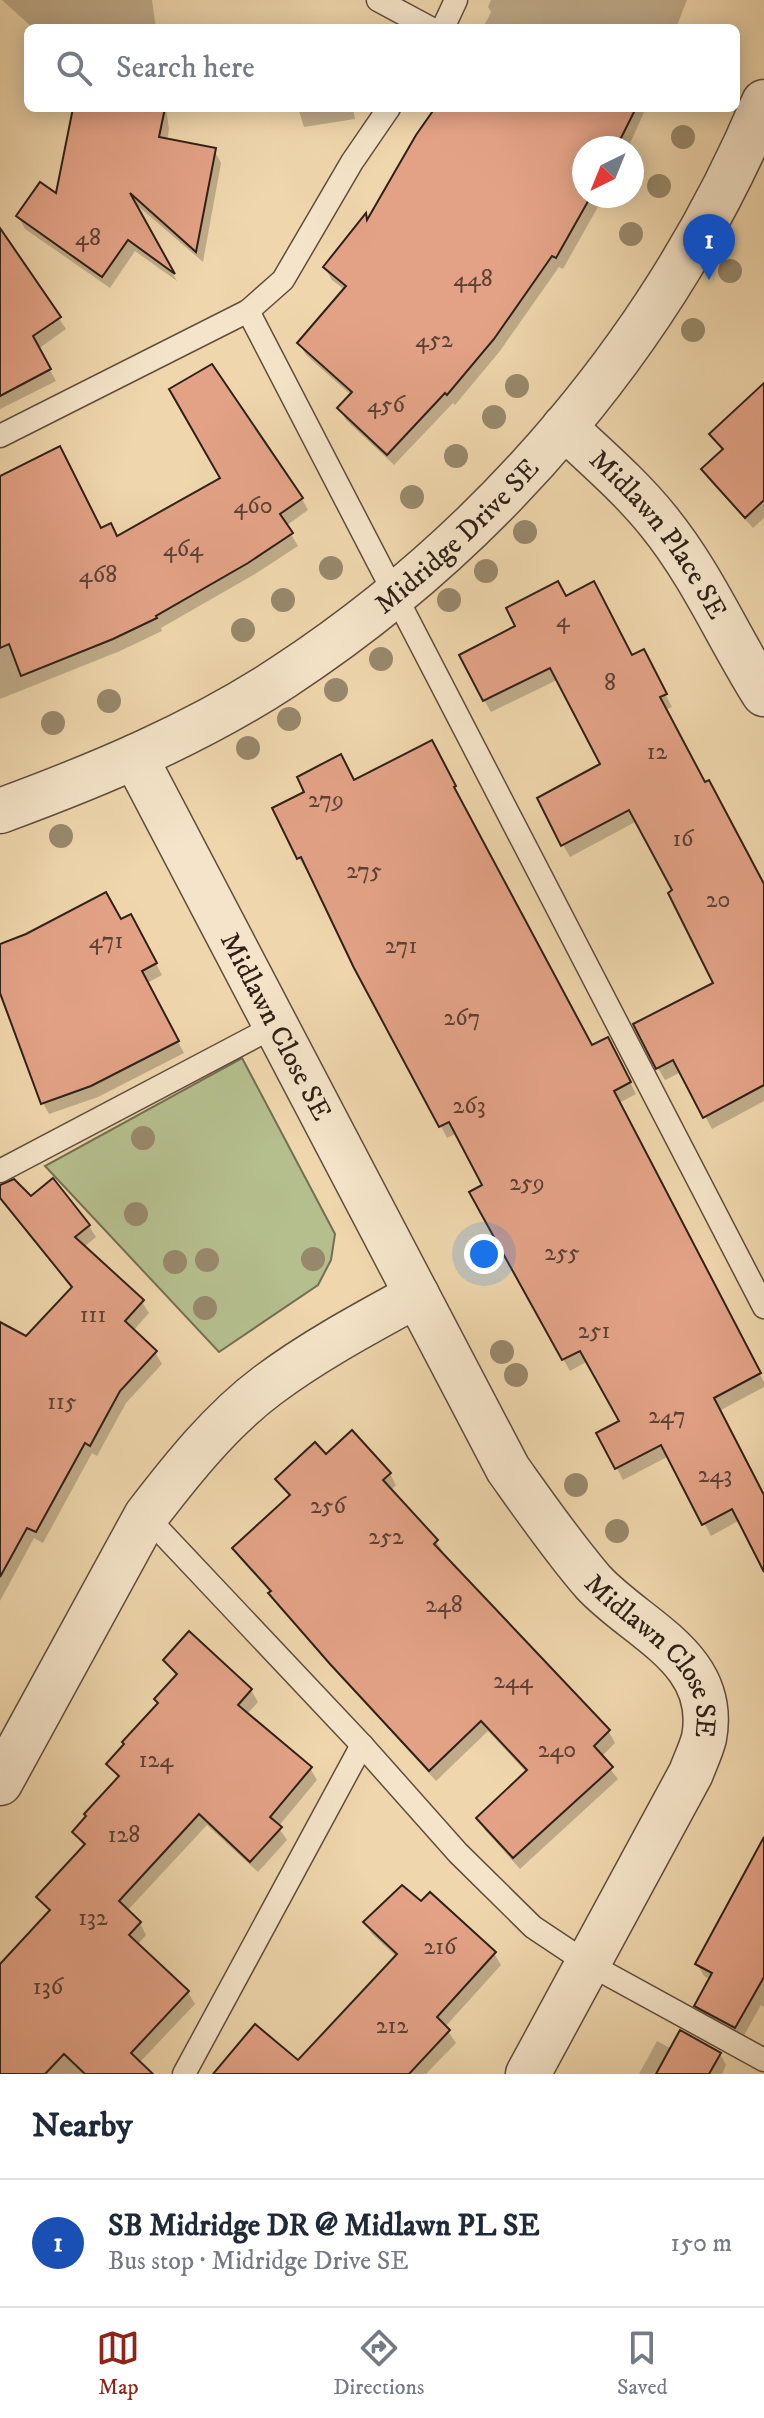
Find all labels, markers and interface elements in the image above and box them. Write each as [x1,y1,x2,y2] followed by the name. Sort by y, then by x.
[24,24,740,112] search box
[52,46,96,90] icon: search
[116,50,255,87] text: Search here
[572,136,644,208] north arrow
[683,214,735,280] pin: 1
[75,223,101,253] house number: 48
[453,264,493,294] house number: 448
[415,325,453,355] house number: 452
[367,390,407,420] house number: 456
[582,442,735,625] street label: Midlawn Place SE
[368,451,546,622] street label: Midridge Drive SE
[233,491,273,521] house number: 460
[163,534,204,564] house number: 464
[79,560,117,590] house number: 468
[556,605,571,635] house number: 4
[604,668,616,698] house number: 8
[647,737,668,767] house number: 12
[308,785,344,815] house number: 279
[672,824,695,854] house number: 16
[346,856,382,886] house number: 275
[706,885,730,915] house number: 20
[89,926,123,956] house number: 471
[212,926,340,1126] street label: Midlawn Close SE
[385,931,417,961] house number: 271
[444,1003,480,1033] house number: 267
[452,1091,486,1121] house number: 263
[509,1168,545,1198] house number: 259
[464,1234,504,1274] your location
[544,1238,580,1268] house number: 255
[80,1300,106,1330] house number: 111
[578,1316,610,1346] house number: 251
[47,1387,77,1417] house number: 115
[648,1401,686,1431] house number: 247
[698,1460,732,1490] house number: 243
[310,1491,348,1521] house number: 256
[368,1522,404,1552] house number: 252
[577,1566,724,1739] street label: Midlawn Close SE
[425,1590,463,1620] house number: 248
[493,1666,534,1696] house number: 244
[538,1735,576,1765] house number: 240
[139,1745,174,1775] house number: 124
[108,1820,140,1850] house number: 128
[78,1903,108,1933] house number: 132
[424,1932,458,1962] house number: 216
[33,1972,65,2002] house number: 136
[376,2011,408,2041] house number: 212
[32,2105,133,2147] text: Nearby
[108,2208,540,2245] text: SB Midridge DR @ Midlawn PL SE
[53,2227,63,2260] text: 1
[671,2227,732,2260] text: 150 m
[108,2245,409,2278] text: Bus stop · Midridge Drive SE
[96,2326,140,2401] tab: Map
[333,2326,424,2401] tab: Directions
[617,2326,668,2401] tab: Saved

